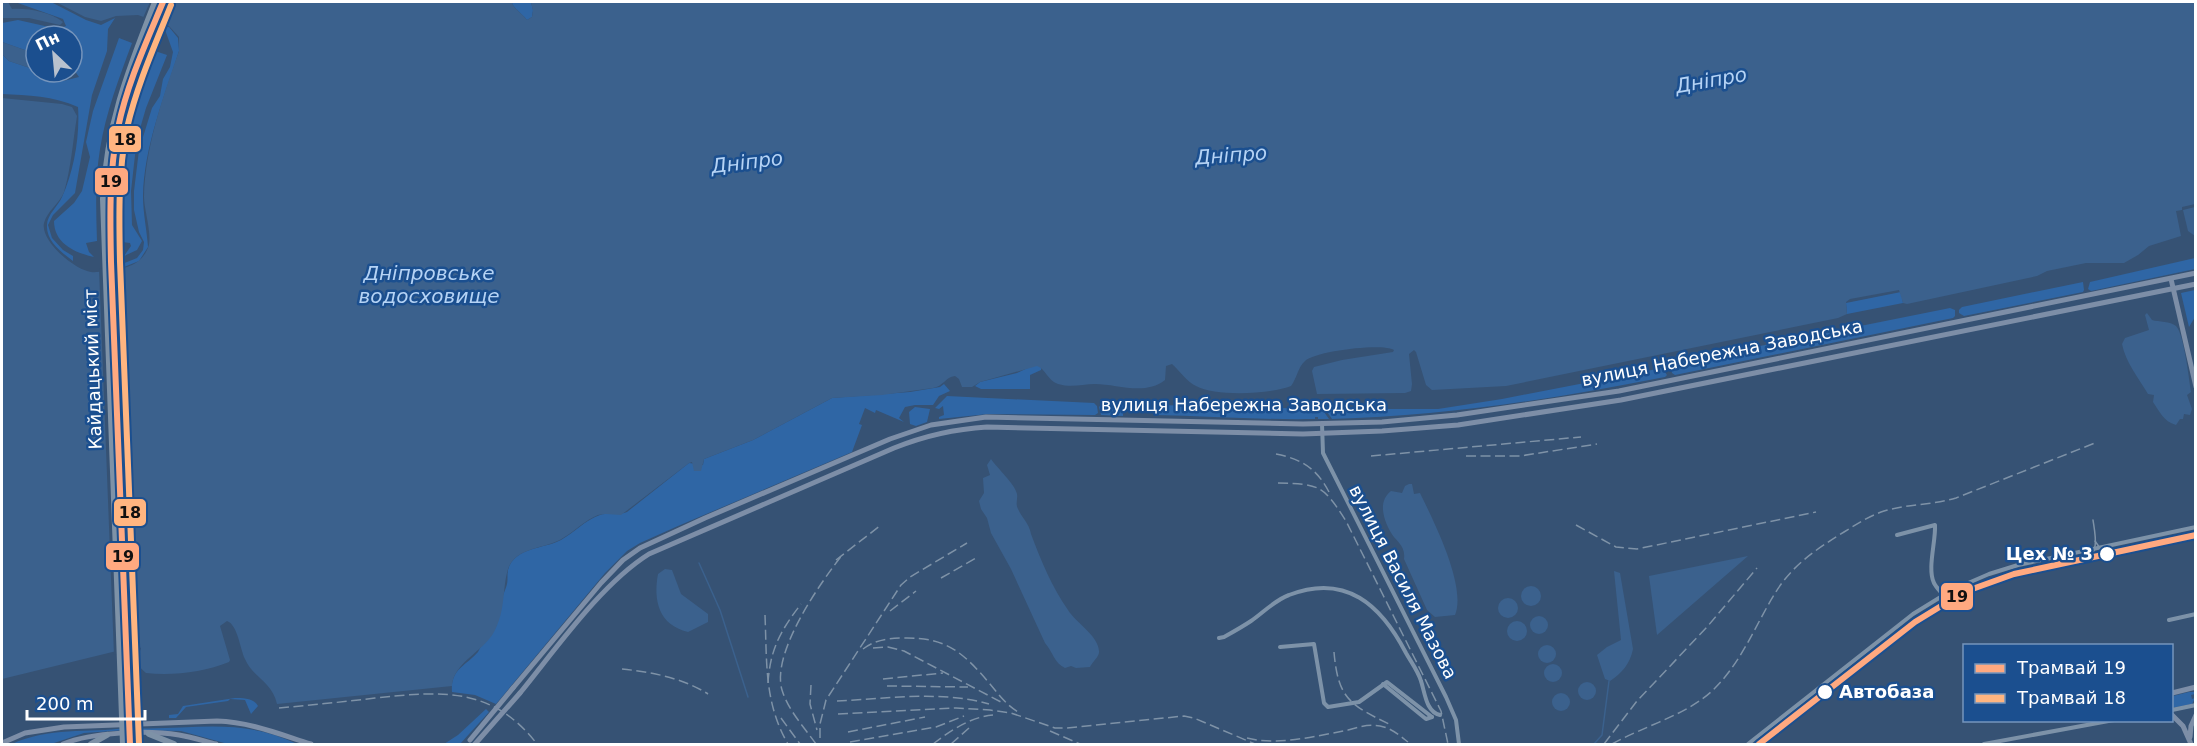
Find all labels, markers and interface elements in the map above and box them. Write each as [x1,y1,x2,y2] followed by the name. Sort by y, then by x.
[24,24,84,84] north arrow
[32,27,63,55] text: Пн
[1672,62,1749,98] water label: Дніпро
[108,125,142,153] line badge: 18
[114,130,136,149] text: 18
[1193,141,1268,170] water label: Дніпро
[709,146,784,178] water label: Дніпро
[94,167,129,196] line badge: 19
[100,172,122,191] text: 19
[358,261,500,308] water label: Дніпровське водосховище
[79,288,106,450] street label: Кайдацький міст
[1579,315,1864,390] street label: вулиця Набережна Заводська
[1101,394,1387,415] street label: вулиця Набережна Заводська
[1345,481,1462,682] street label: вулиця Василя Мазова
[113,498,147,527] line badge: 18
[119,503,141,522] text: 18
[105,542,140,571] line badge: 19
[2006,543,2093,564] place label: Цех № 3
[2098,545,2116,563] marker: Цех № 3
[112,547,134,566] text: 19
[1940,582,1974,611] line badge: 19
[1946,587,1968,606] text: 19
[1963,644,2173,722] legend
[2016,657,2126,678] text: Трамвай 19
[1839,681,1934,702] place label: Автобаза
[27,683,146,721] scale bar
[1816,683,1834,701] marker: Автобаза
[2016,687,2126,708] text: Трамвай 18
[36,693,94,714] text: 200 m

